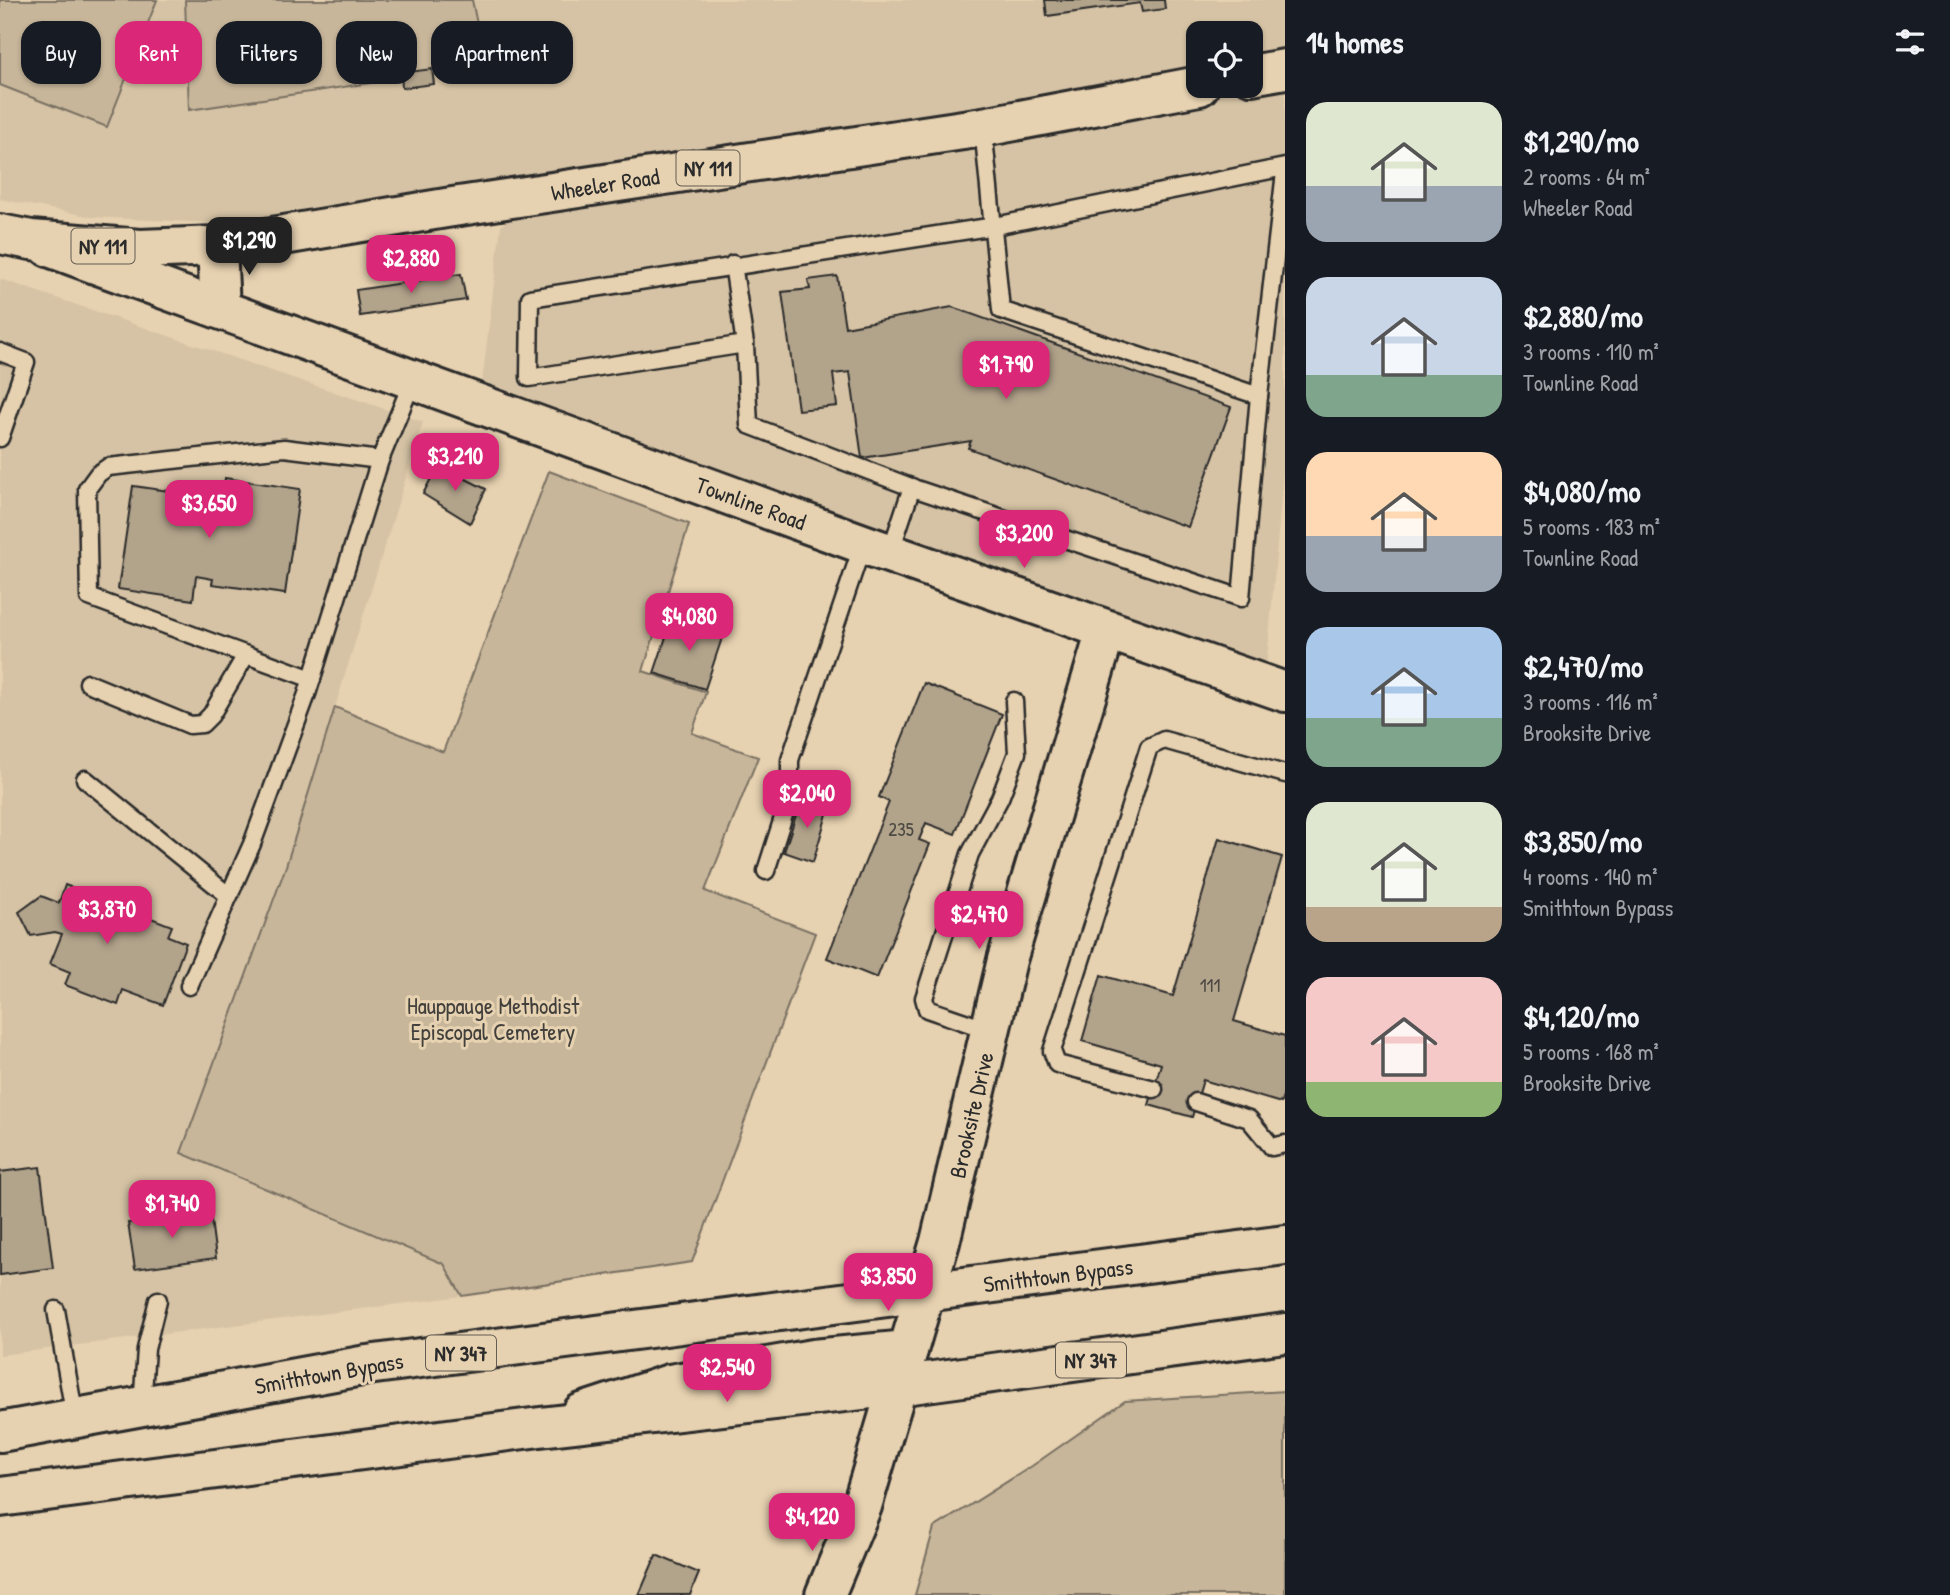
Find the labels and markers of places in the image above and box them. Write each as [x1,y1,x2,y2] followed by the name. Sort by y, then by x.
[192,218,306,277] pin: $1,290
[354,236,468,295] pin: $2,880
[949,342,1063,401] pin: $1,790
[398,434,512,493] pin: $3,210
[152,480,266,540] pin: $3,650
[967,510,1081,570] pin: $3,200
[632,594,746,653] pin: $4,080
[750,770,864,830] pin: $2,040
[50,886,164,946] pin: $3,870
[922,892,1036,951] pin: $2,470
[115,1180,229,1240] pin: $1,740
[831,1254,945,1313] pin: $3,850
[670,1344,784,1404] pin: $2,540
[755,1494,869,1553] pin: $4,120

